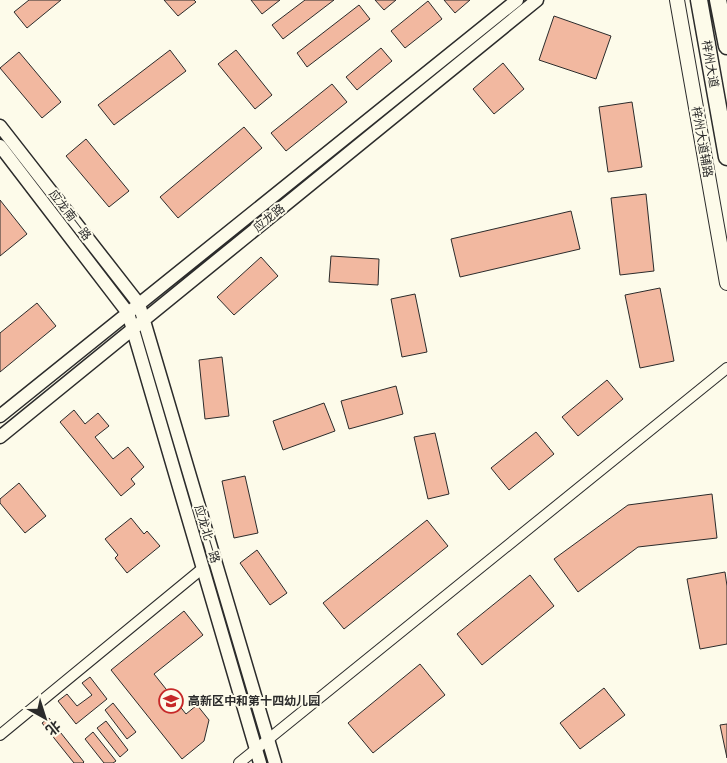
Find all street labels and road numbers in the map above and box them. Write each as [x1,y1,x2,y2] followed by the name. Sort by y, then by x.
[699,39,721,89] street label: 梓州大道
[689,105,715,179] street label: 梓州大道辅路
[46,187,94,243] street label: 应龙南一路
[251,201,287,235] street label: 应龙路
[192,503,222,565] street label: 应龙北一路

